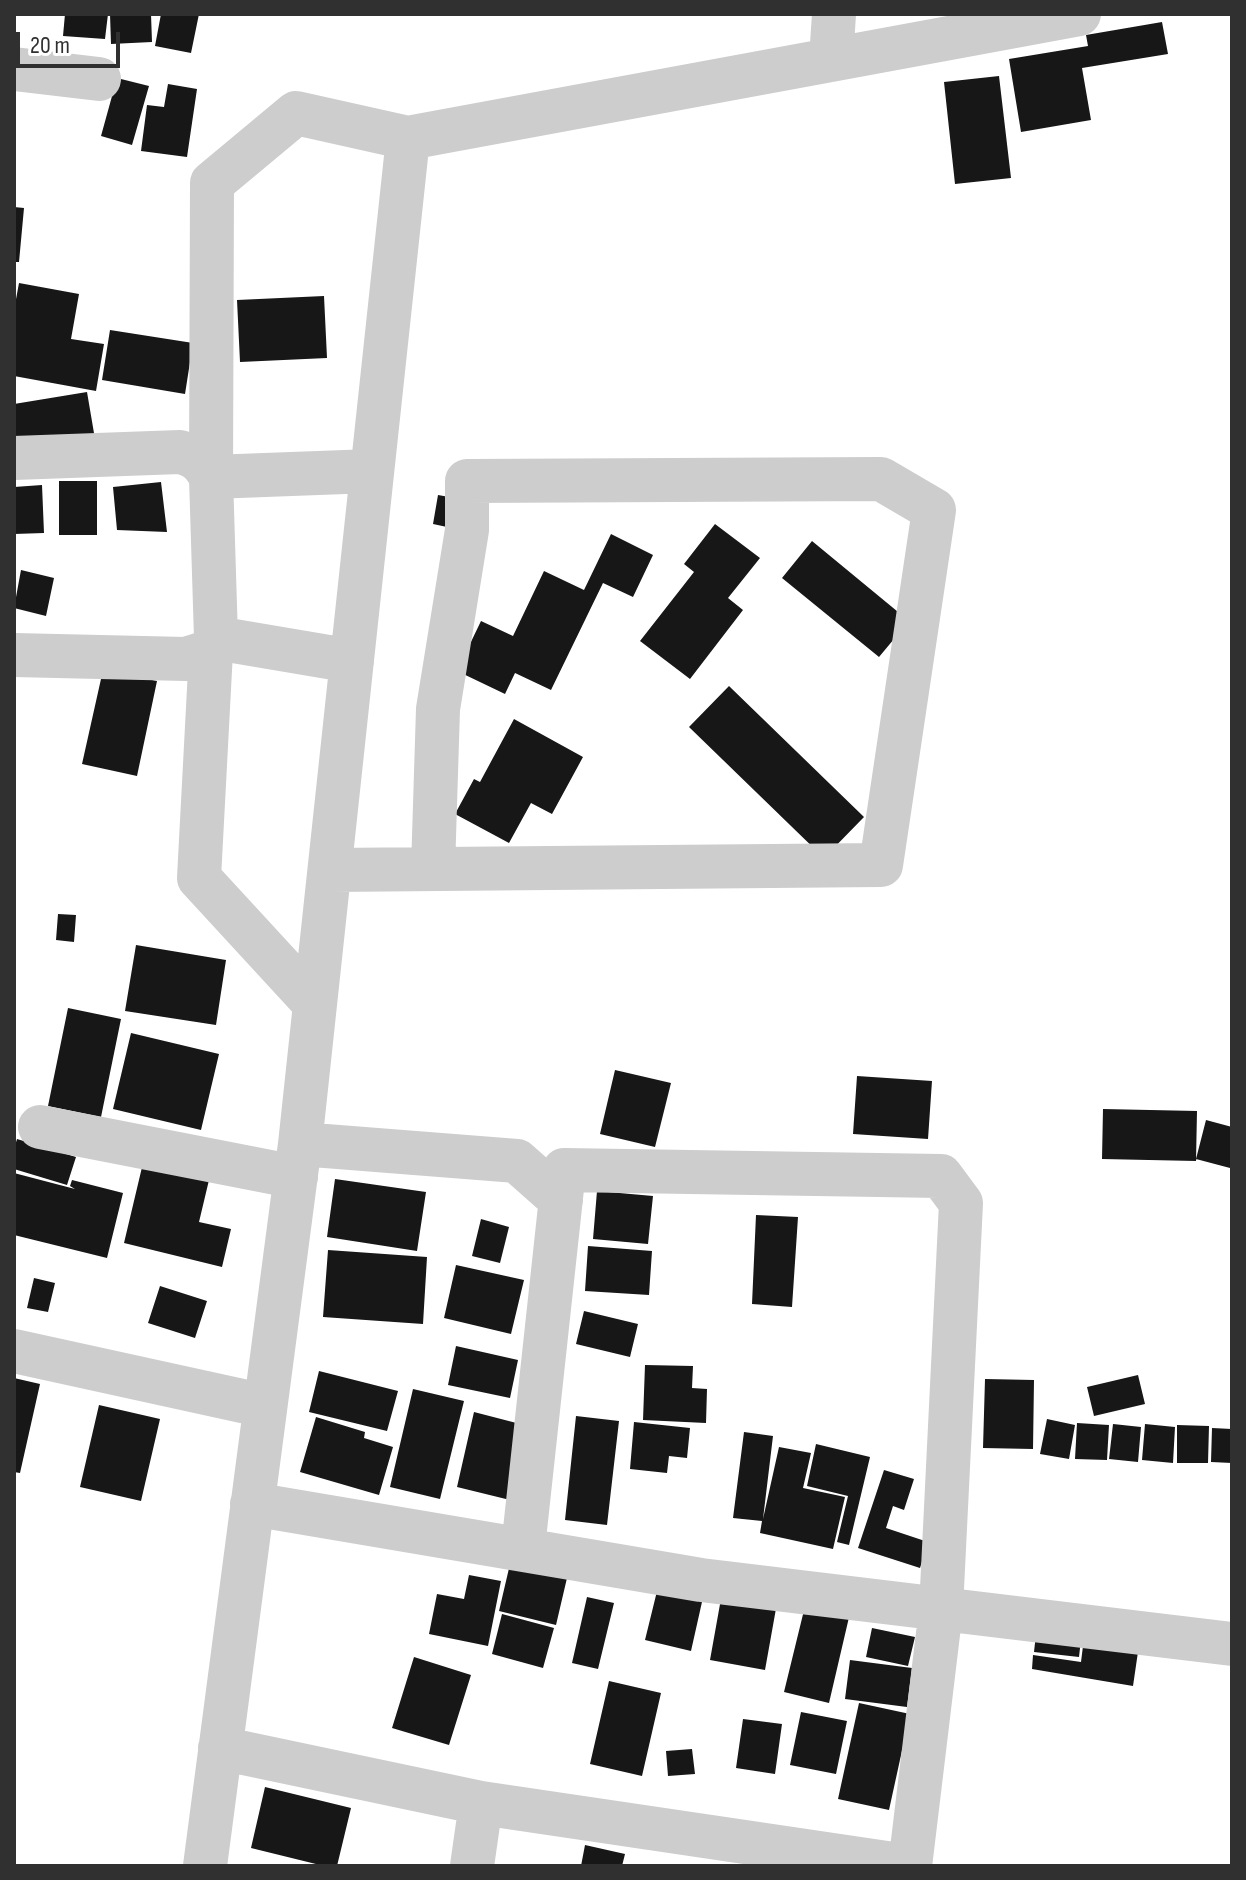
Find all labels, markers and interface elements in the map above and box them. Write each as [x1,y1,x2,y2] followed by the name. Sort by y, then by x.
[20,16,124,66] scale bar
[30,31,70,60] text: 20 m

